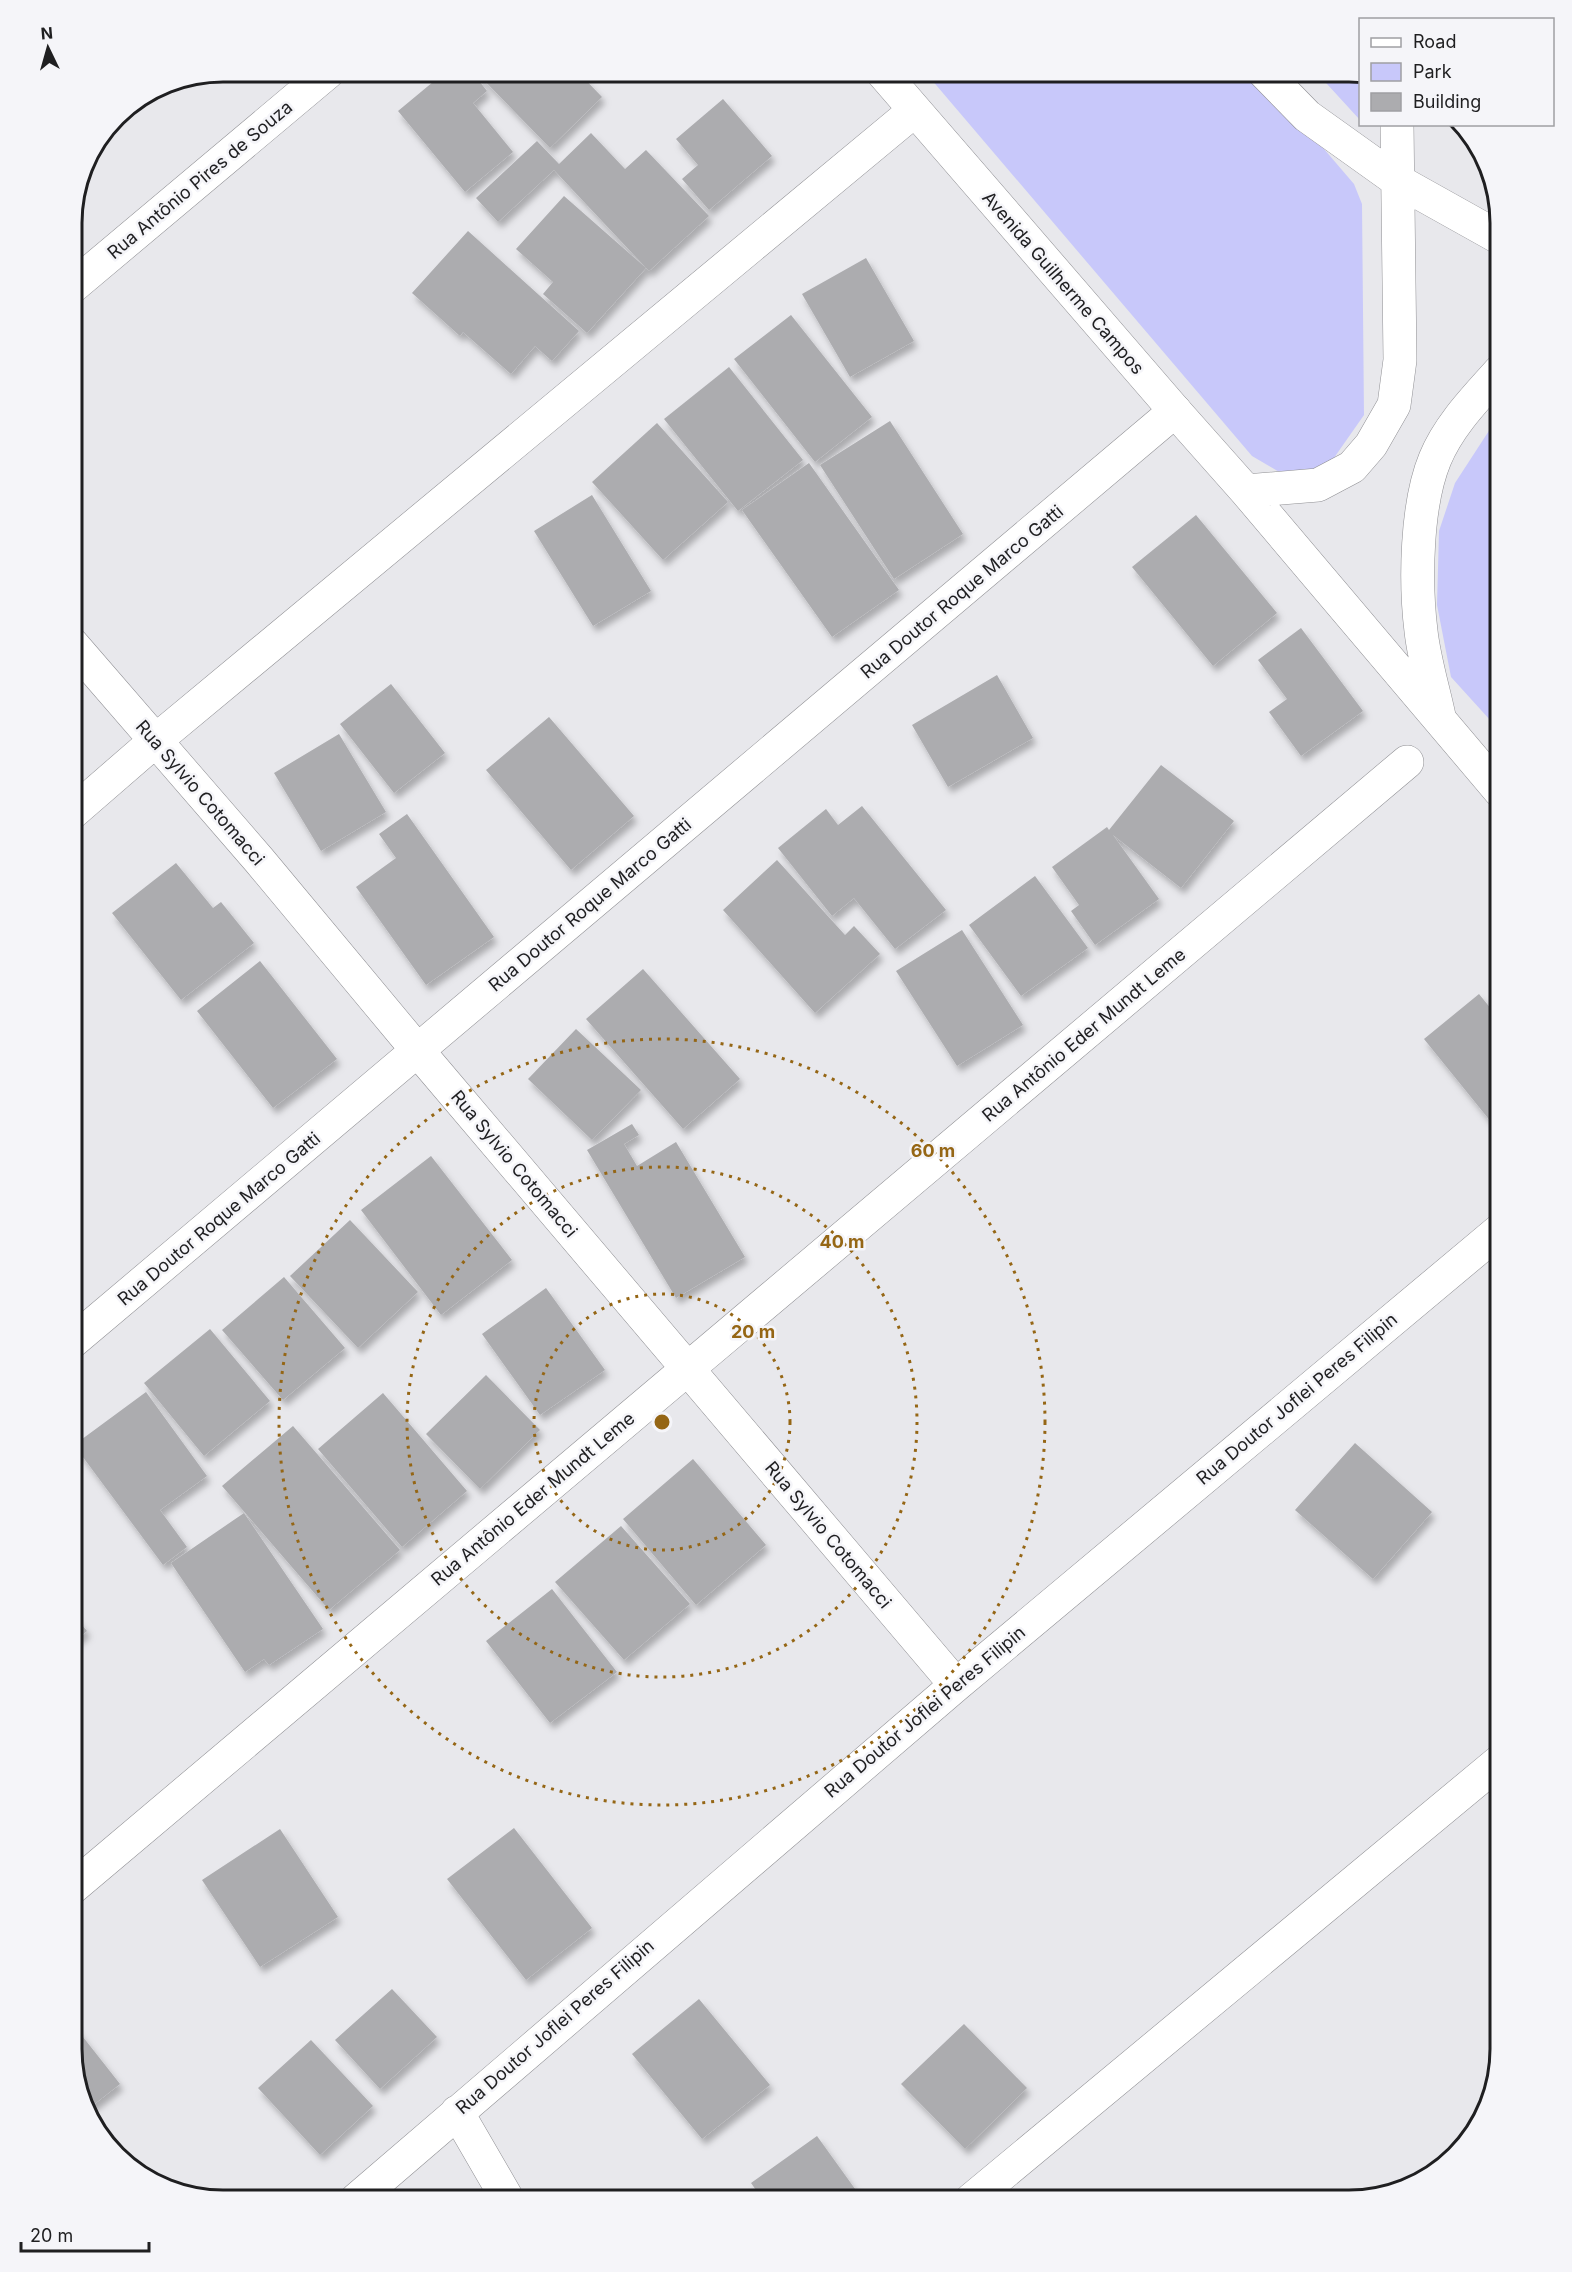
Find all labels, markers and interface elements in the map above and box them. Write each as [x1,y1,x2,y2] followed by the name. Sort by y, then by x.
[18,18,78,78] north arrow
[1359,18,1554,126] legend
[40,23,54,44] text: N
[1413,31,1456,52] text: Road
[1413,61,1452,82] text: Park
[1413,91,1481,112] text: Building
[103,96,296,263] street label: Rua Antônio Pires de Souza
[978,187,1148,378] street label: Avenida Guilherme Campos
[856,501,1067,682] street label: Rua Doutor Roque Marco Gatti
[132,716,269,869] street label: Rua Sylvio Cotomacci
[484,814,695,995] street label: Rua Doutor Roque Marco Gatti
[978,943,1190,1126] street label: Rua Antônio Eder Mundt Leme
[447,1086,582,1241] street label: Rua Sylvio Cotomacci
[113,1128,324,1309] street label: Rua Doutor Roque Marco Gatti
[911,1140,955,1161] text: 60 m
[820,1231,865,1252] text: 40 m
[1192,1309,1401,1489] street label: Rua Doutor Joflei Peres Filipin
[731,1321,775,1342] text: 20 m
[427,1407,639,1590] street label: Rua Antônio Eder Mundt Leme
[652,1412,672,1432] centre of rings
[761,1457,896,1612] street label: Rua Sylvio Cotomacci
[820,1622,1029,1802] street label: Rua Doutor Joflei Peres Filipin
[451,1935,658,2118] street label: Rua Doutor Joflei Peres Filipin
[21,2215,148,2253] scale bar
[30,2225,73,2246] text: 20 m

